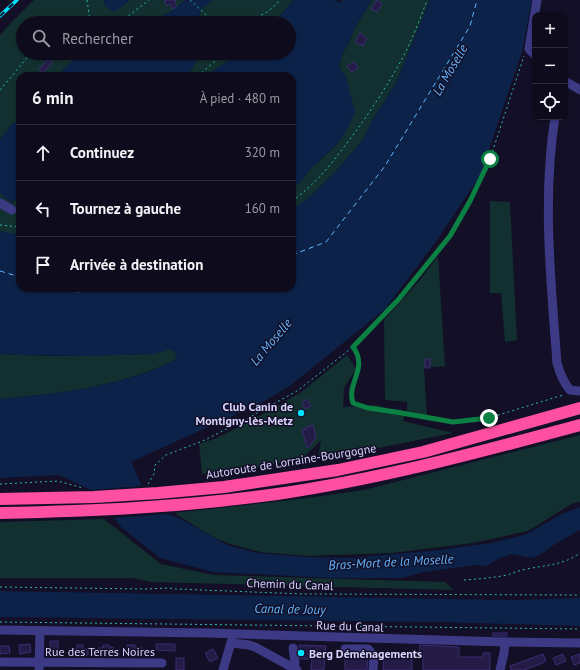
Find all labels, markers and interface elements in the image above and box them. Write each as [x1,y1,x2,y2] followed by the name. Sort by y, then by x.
[532,12,568,120] map controls
[532,12,568,48] button: +
[16,16,296,60] search box
[30,27,52,49] icon: search
[62,29,133,48] text: Rechercher
[429,41,471,99] water label: La Moselle
[532,48,568,84] button: −
[532,84,568,120] button: locate
[32,87,73,109] text: 6 min
[200,90,280,107] text: À pied · 480 m
[32,142,54,164] icon: ahead
[70,143,134,162] text: Continuez
[245,144,280,161] text: 320 m
[481,150,499,168] route start
[32,198,54,220] icon: left
[70,199,181,218] text: Tournez à gauche
[245,200,280,217] text: 160 m
[32,254,54,276] icon: arrive
[70,255,203,274] text: Arrivée à destination
[246,315,296,369] water label: La Moselle
[196,399,293,428] place label: Club Canin de Montigny-lès-Metz
[296,408,306,418] marker: Club Canin de Montigny-lès-Metz
[480,409,498,427] route end
[205,440,377,482] street label: Autoroute de Lorraine-Bourgogne
[328,550,454,574] water label: Bras-Mort de la Moselle
[246,575,334,593] street label: Chemin du Canal
[254,600,327,618] water label: Canal de Jouy
[316,617,384,635] street label: Rue du Canal
[45,644,155,659] street label: Rue des Terres Noires
[309,646,422,661] place label: Berg Déménagements
[296,648,306,658] marker: Berg Déménagements

